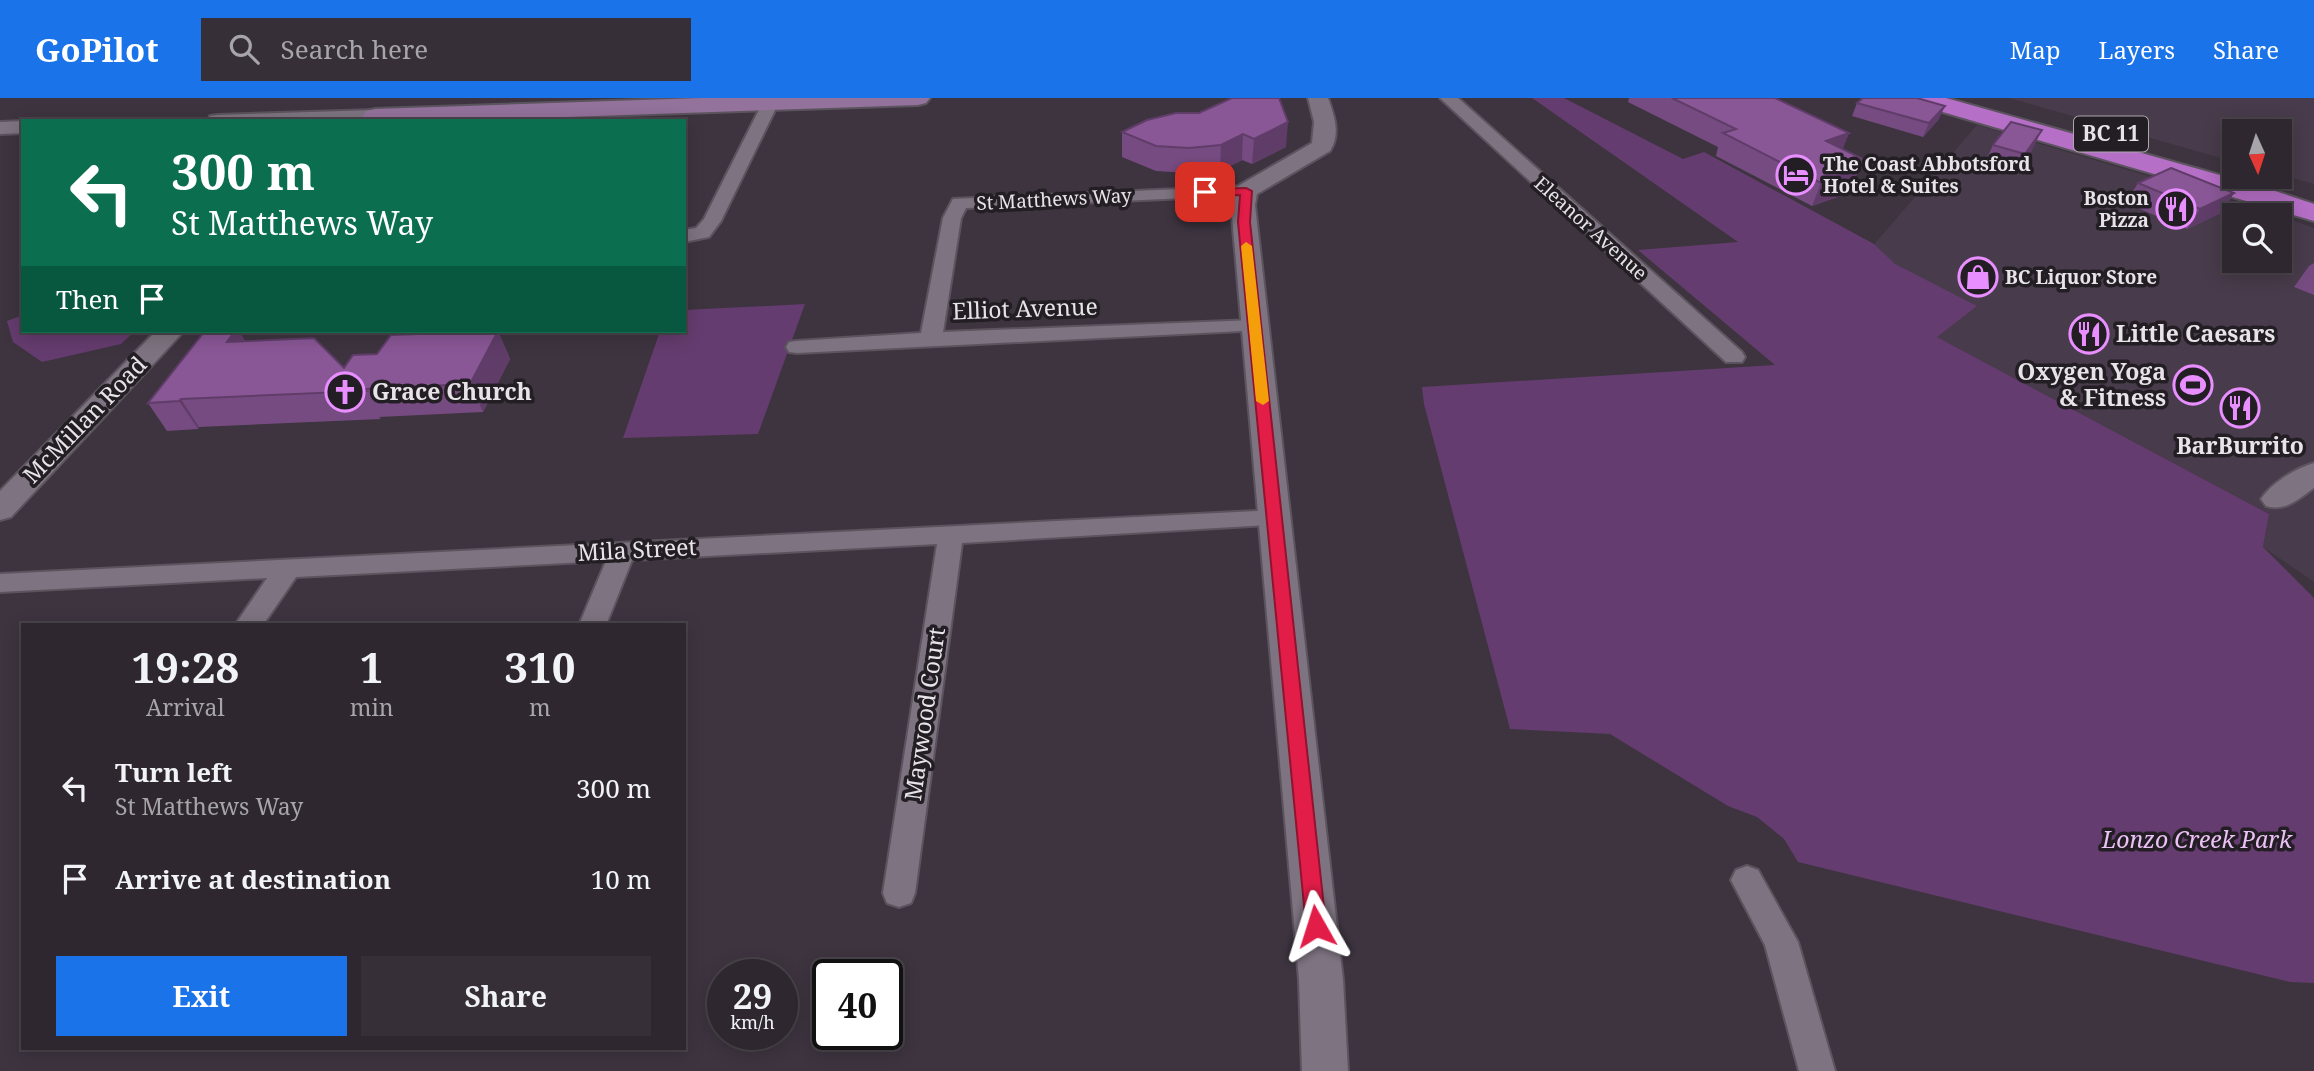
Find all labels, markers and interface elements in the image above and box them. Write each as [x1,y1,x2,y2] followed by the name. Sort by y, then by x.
[201,18,691,81] search box
[35,27,159,72] text: GoPilot
[225,30,263,68] icon: search
[281,31,428,67] text: Search here
[2010,33,2061,66] text: Map
[2099,33,2175,66] text: Layers
[2213,33,2279,66] text: Share
[2074,117,2148,152] road number: BC 11
[2222,119,2292,189] north arrow
[2222,119,2292,273] map controls
[171,138,315,204] text: 300 m
[56,147,147,238] icon: left
[1823,151,2031,199] place label: The Coast Abbotsford Hotel & Suites
[1775,154,1817,196] hotel icon: The Coast Abbotsford Hotel & Suites
[1175,162,1235,222] pin
[1529,170,1653,286] street label: Eleanor Avenue
[1186,173,1224,211] icon: arrive
[976,182,1133,216] street label: St Matthews Way
[2083,185,2149,233] place label: Boston Pizza
[2155,188,2197,230] restaurant icon: Boston Pizza
[171,201,433,244] text: St Matthews Way
[2222,203,2292,273] button: search
[1957,256,1999,298] shop icon: BC Liquor Store
[2005,264,2157,290] place label: BC Liquor Store
[133,280,171,318] icon: arrive
[56,281,119,317] text: Then
[952,289,1098,327] street label: Elliot Avenue
[2068,313,2110,355] restaurant icon: Little Caesars
[2116,317,2275,349] place label: Little Caesars
[15,349,153,490] street label: McMillan Road
[2017,355,2166,413] place label: Oxygen Yoga & Fitness
[2172,364,2214,406] sports icon: Oxygen Yoga & Fitness
[324,371,366,413] church icon: Grace Church
[372,375,532,407] place label: Grace Church
[2219,387,2261,429] restaurant icon: BarBurrito
[2176,429,2304,461] place label: BarBurrito
[577,530,697,568] street label: Mila Street
[896,625,952,802] street label: Maywood Court
[132,638,239,695] text: 19:28
[360,638,384,695] text: 1
[504,638,575,695] text: 310
[146,691,225,723] text: Arrival
[350,691,394,723] text: min
[529,691,551,723] text: m
[115,754,232,790] text: Turn left
[56,769,94,807] icon: left
[576,770,651,806] text: 300 m
[115,790,303,822] text: St Matthews Way
[2101,823,2293,855] park label: Lonzo Creek Park
[56,860,94,898] icon: arrive
[115,861,391,897] text: Arrive at destination
[591,861,651,897] text: 10 m
[1279,889,1353,963] position arrow
[56,956,347,1036] button: Exit
[361,956,651,1036] button: Share
[812,959,903,1050] speed limit sign: 40
[733,972,772,1019] text: 29
[730,1010,775,1034] text: km/h

